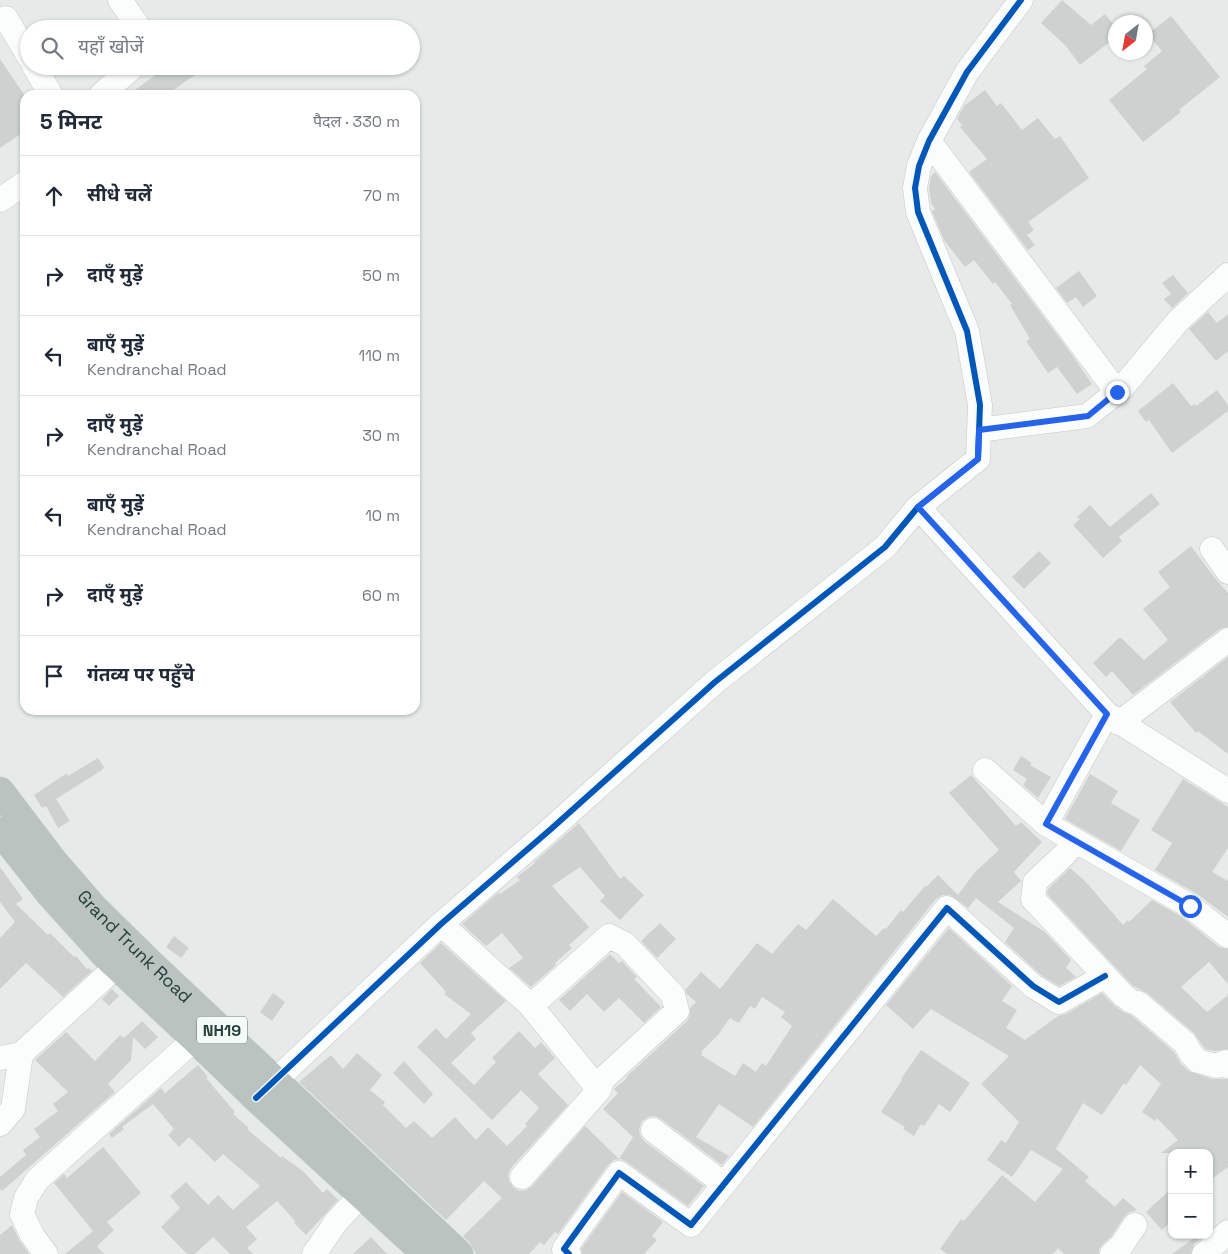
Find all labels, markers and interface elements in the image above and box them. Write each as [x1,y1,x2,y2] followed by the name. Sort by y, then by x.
[1108,15,1153,60] north arrow
[20,20,420,75] search box
[38,34,66,62] icon: search
[78,34,143,59] text: यहाँ खोजें
[40,108,102,135] text: 5 मिनट
[313,111,400,132] text: पैदल · 330 m
[40,182,68,210] icon: ahead
[87,182,152,207] text: सीधे चलें
[363,185,400,206] text: 70 m
[40,262,68,290] icon: right
[87,262,143,287] text: दाएँ मुड़ें
[362,265,400,286] text: 50 m
[87,332,144,357] text: बाएँ मुड़ें
[40,342,68,370] icon: left
[358,345,400,366] text: 110 m
[87,359,227,380] text: Kendranchal Road
[1106,381,1129,404] route end
[87,412,143,437] text: दाएँ मुड़ें
[40,422,68,450] icon: right
[362,425,400,446] text: 30 m
[87,439,227,460] text: Kendranchal Road
[87,492,144,517] text: बाएँ मुड़ें
[40,502,68,530] icon: left
[365,505,400,526] text: 10 m
[87,519,227,540] text: Kendranchal Road
[40,582,68,610] icon: right
[87,582,143,607] text: दाएँ मुड़ें
[362,585,400,606] text: 60 m
[40,662,68,690] icon: arrive
[87,662,194,687] text: गंतव्य पर पहुँचे
[72,885,197,1008] street label: Grand Trunk Road
[1179,895,1202,918] route start
[197,1016,247,1044] road number: NH19
[1168,1149,1213,1239] map controls
[1168,1149,1213,1194] button: +
[1168,1194,1213,1239] button: −

